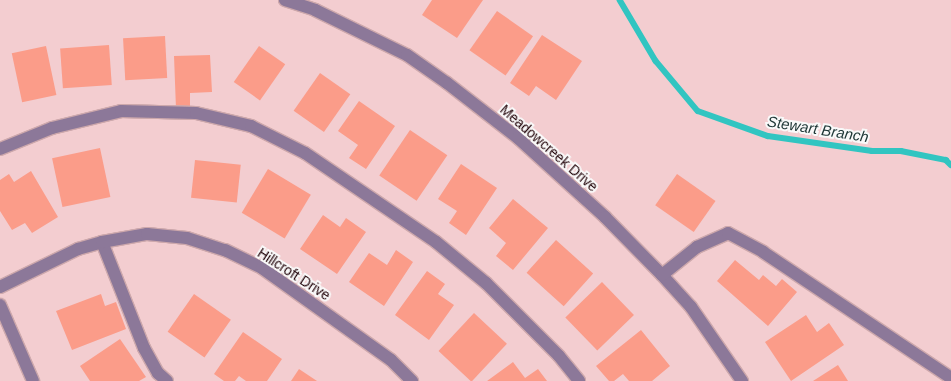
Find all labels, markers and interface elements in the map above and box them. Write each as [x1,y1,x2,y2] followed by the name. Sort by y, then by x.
[497,101,601,195] street label: Meadowcreek Drive
[766,112,870,146] water label: Stewart Branch
[255,244,333,304] street label: Hillcroft Drive

